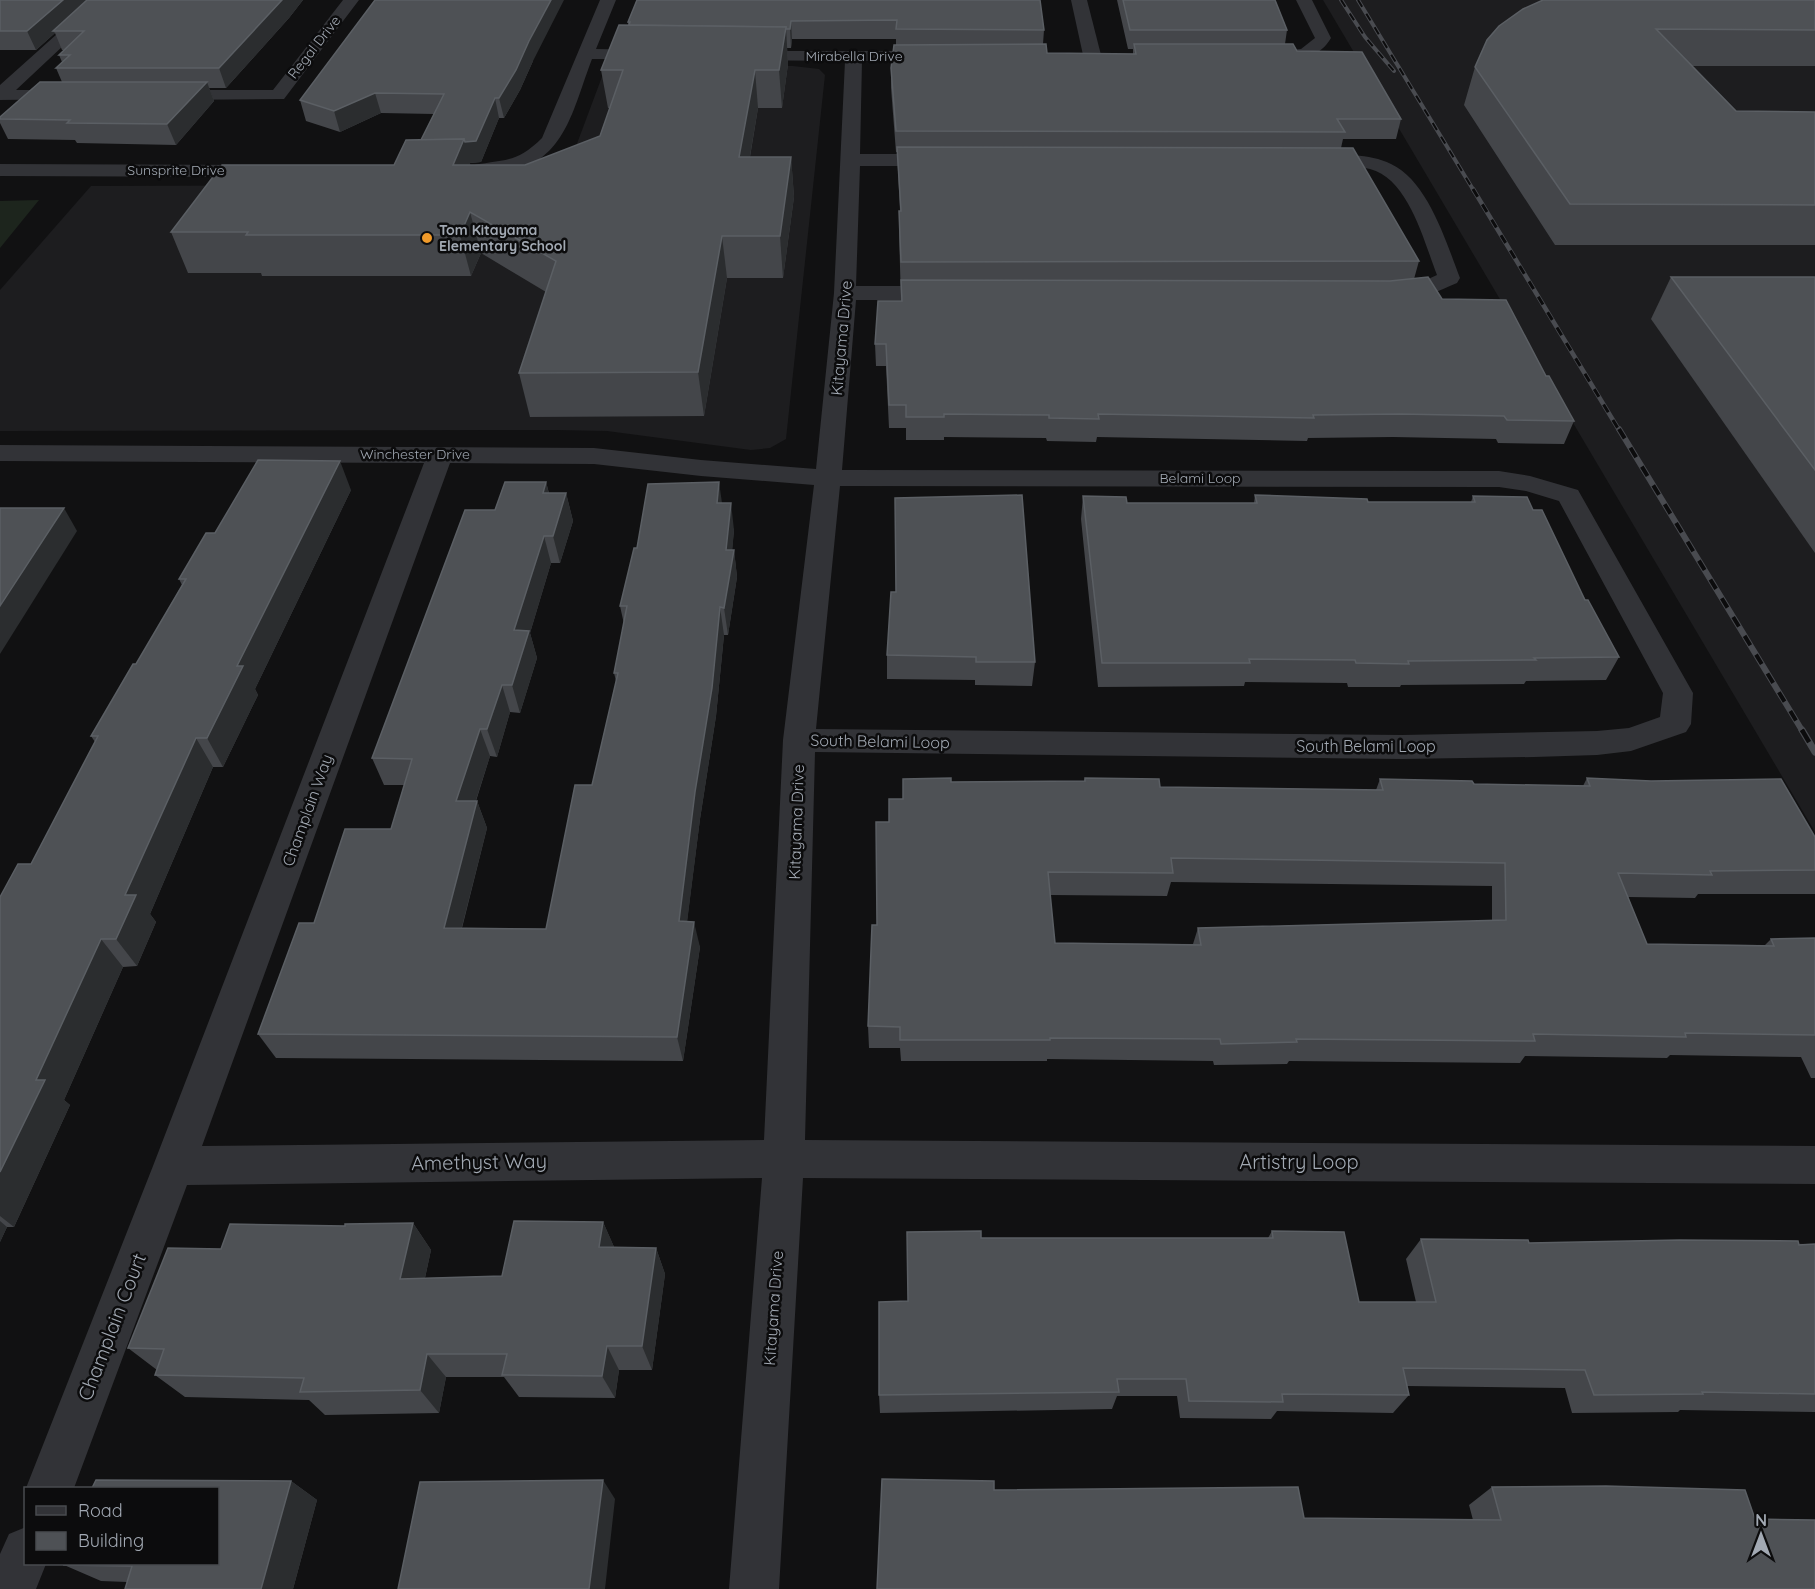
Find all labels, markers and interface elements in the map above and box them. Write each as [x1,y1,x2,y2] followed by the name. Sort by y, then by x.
[284,12,344,82] street label: Regal Drive
[805,47,903,65] street label: Mirabella Drive
[127,161,225,179] street label: Sunsprite Drive
[439,221,566,255] place label: Tom Kitayama Elementary School
[420,231,434,245] marker: Tom Kitayama Elementary School
[826,280,856,396] street label: Kitayama Drive
[360,445,470,463] street label: Winchester Drive
[1159,469,1241,487] street label: Belami Loop
[810,730,950,752] street label: South Belami Loop
[1296,736,1436,756] street label: South Belami Loop
[277,751,337,869] street label: Champlain Way
[784,764,808,880] street label: Kitayama Drive
[411,1148,547,1175] street label: Amethyst Way
[1239,1149,1359,1174] street label: Artistry Loop
[72,1249,151,1404] street label: Champlain Court
[759,1250,787,1366] street label: Kitayama Drive
[24,1487,219,1565] legend
[78,1499,123,1522] text: Road
[1731,1505,1791,1565] north arrow
[1755,1510,1767,1530] text: N
[78,1529,144,1552] text: Building

